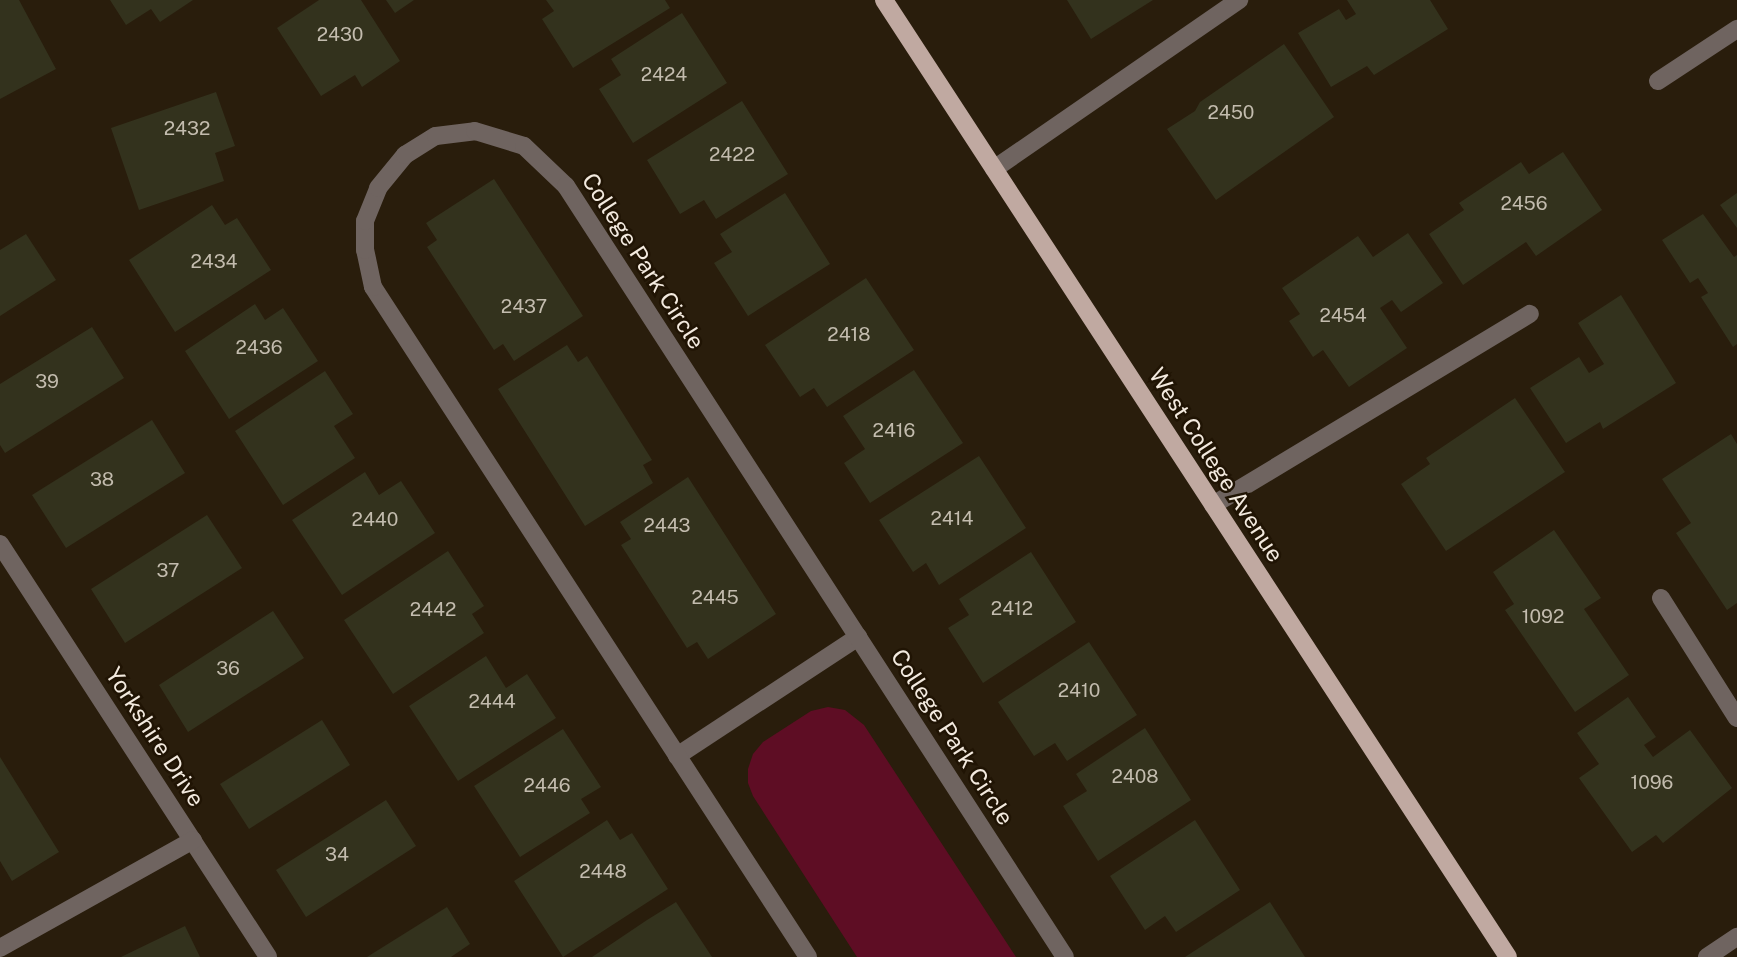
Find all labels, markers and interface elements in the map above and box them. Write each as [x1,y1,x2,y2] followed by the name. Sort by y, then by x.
[317,24,363,46] house number: 2430
[641,64,687,86] house number: 2424
[1208,102,1254,124] house number: 2450
[164,118,210,140] house number: 2432
[709,144,755,166] house number: 2422
[576,168,710,354] street label: College Park Circle
[1500,193,1548,215] house number: 2456
[190,251,238,273] house number: 2434
[501,296,547,318] house number: 2437
[1319,305,1367,327] house number: 2454
[827,324,871,346] house number: 2418
[236,337,282,359] house number: 2436
[1143,363,1289,567] street label: West College Avenue
[35,371,59,393] house number: 39
[873,420,915,442] house number: 2416
[90,469,114,491] house number: 38
[931,508,973,530] house number: 2414
[352,509,398,531] house number: 2440
[643,515,691,537] house number: 2443
[156,560,180,582] house number: 37
[691,587,739,609] house number: 2445
[991,598,1033,620] house number: 2412
[410,599,456,621] house number: 2442
[1522,606,1564,628] house number: 1092
[885,644,1019,830] street label: College Park Circle
[216,658,240,680] house number: 36
[100,662,210,812] street label: Yorkshire Drive
[1058,680,1100,702] house number: 2410
[468,691,516,713] house number: 2444
[1111,766,1159,788] house number: 2408
[1631,772,1673,794] house number: 1096
[523,775,571,797] house number: 2446
[325,844,349,866] house number: 34
[579,861,627,883] house number: 2448

